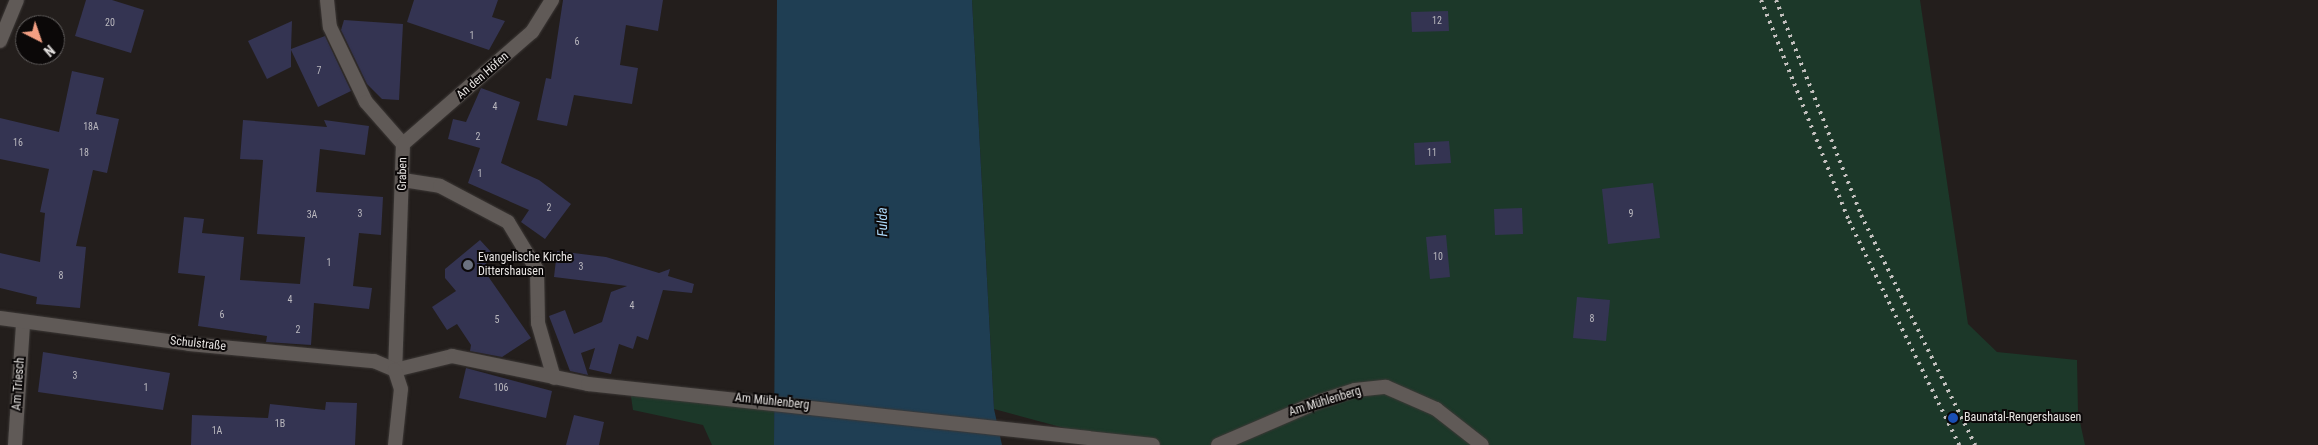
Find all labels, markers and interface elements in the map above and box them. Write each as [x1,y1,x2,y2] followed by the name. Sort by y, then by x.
[15,15,65,65] north arrow
[1432,15,1442,27] house number: 12
[105,17,115,29] house number: 20
[470,30,474,42] house number: 1
[575,36,579,48] house number: 6
[41,42,58,59] text: N
[454,50,512,102] street label: An den Höfen
[317,65,321,77] house number: 7
[493,101,497,113] house number: 4
[83,121,99,133] house number: 18A
[476,131,480,143] house number: 2
[13,137,23,149] house number: 16
[79,147,89,159] house number: 18
[1427,147,1437,159] house number: 11
[396,157,410,191] street label: Graben
[478,168,482,180] house number: 1
[547,202,551,214] house number: 2
[873,207,891,237] water label: Fulda
[358,208,362,220] house number: 3
[1629,208,1633,220] house number: 9
[307,209,317,221] house number: 3A
[478,251,572,279] place label: Evangelische Kirche Dittershausen
[1433,251,1443,263] house number: 10
[327,257,331,269] house number: 1
[462,259,474,271] marker: Evangelische Kirche Dittershausen
[579,261,583,273] house number: 3
[59,270,63,282] house number: 8
[288,294,292,306] house number: 4
[630,300,634,312] house number: 4
[220,309,224,321] house number: 6
[1590,313,1594,325] house number: 8
[495,314,499,326] house number: 5
[296,324,300,336] house number: 2
[169,334,227,354] street label: Schulstraße
[10,357,28,411] street label: Am Triesch
[73,370,77,382] house number: 3
[144,382,148,394] house number: 1
[494,382,508,394] house number: 106
[1287,384,1363,420] street label: Am Mühlenberg
[734,391,810,413] street label: Am Mühlenberg
[1946,411,1960,425] marker: Baunatal-Rengershausen
[1964,411,2081,425] place label: Baunatal-Rengershausen
[275,418,285,430] house number: 1B
[212,425,222,437] house number: 1A

